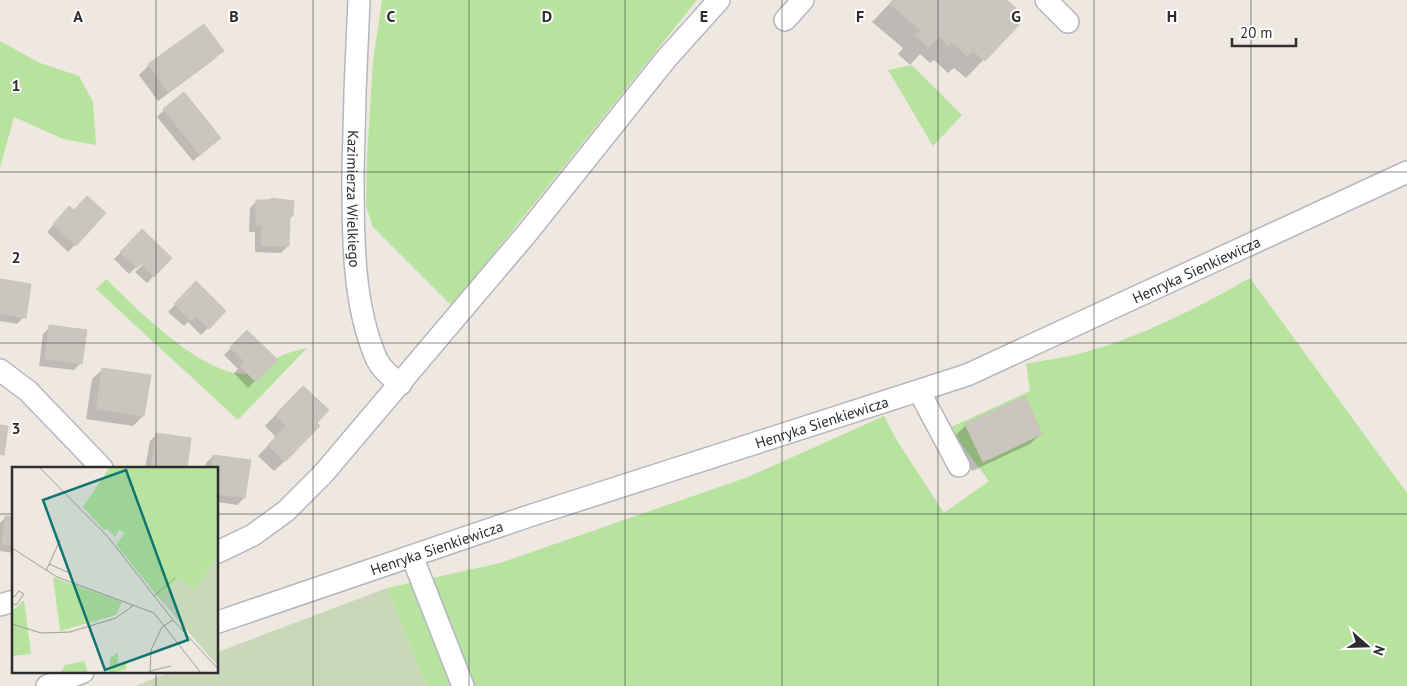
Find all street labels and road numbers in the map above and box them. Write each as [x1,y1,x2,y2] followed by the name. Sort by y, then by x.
[343,130,365,268] street label: Kazimierza Wielkiego
[1129,232,1263,307] street label: Henryka Sienkiewicza
[753,391,891,452] street label: Henryka Sienkiewicza
[368,516,505,579] street label: Henryka Sienkiewicza

